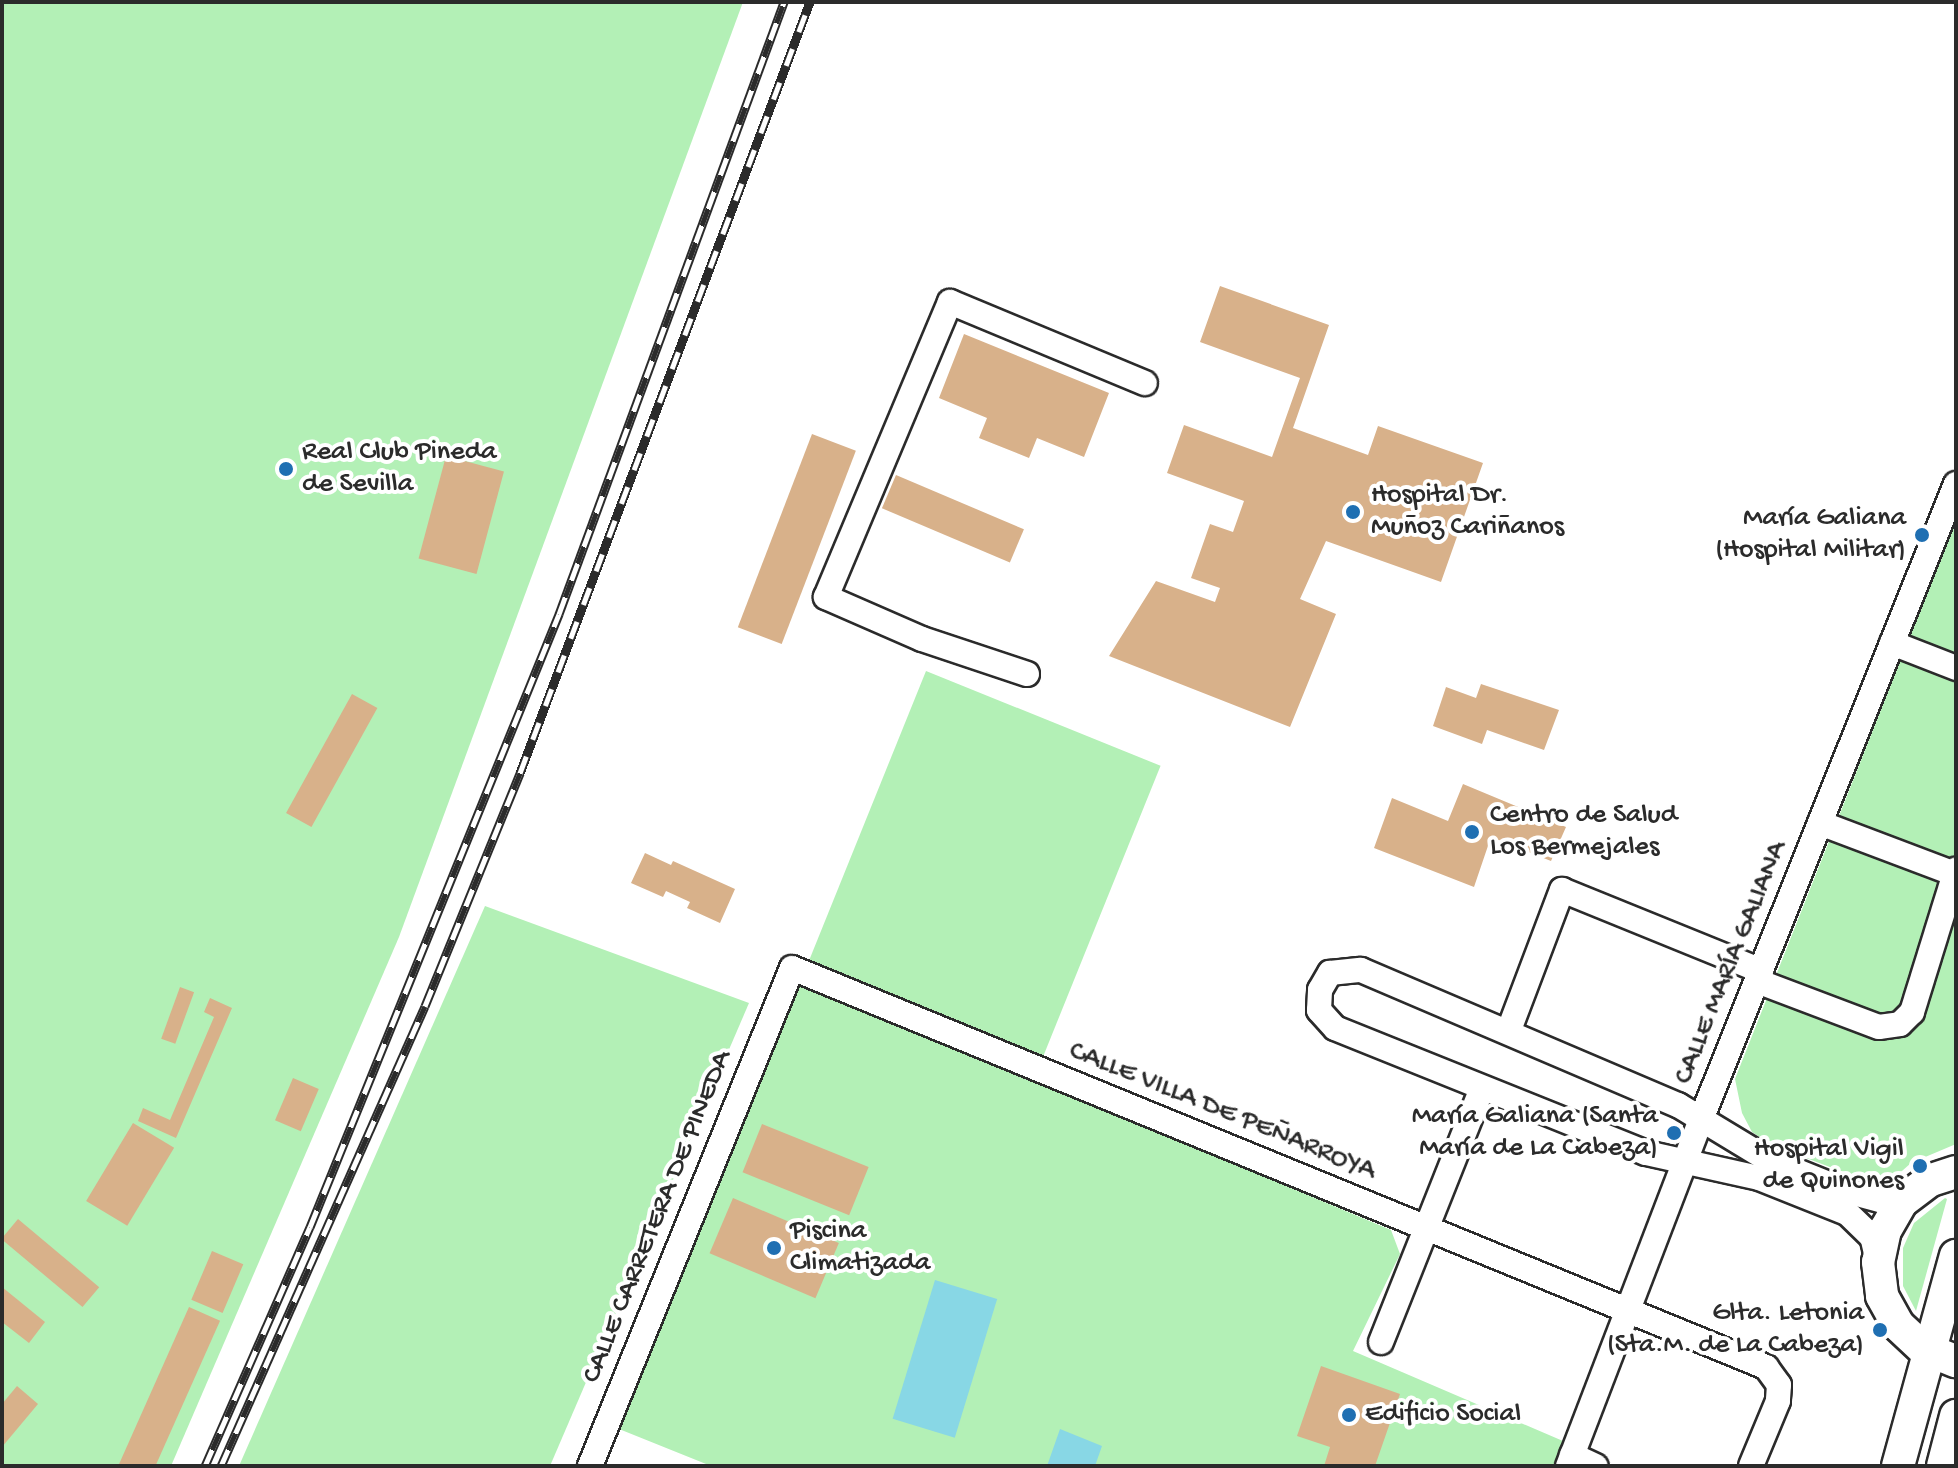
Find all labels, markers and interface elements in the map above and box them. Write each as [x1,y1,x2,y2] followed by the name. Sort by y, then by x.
[302,436,497,502] place label: Real Club Pineda de Sevilla
[277,460,295,478] marker: Real Club Pineda de Sevilla
[1371,479,1564,545] place label: Hospital Dr. Muñoz Cariñanos
[1342,501,1364,523] marker: Hospital Dr. Muñoz Cariñanos
[1715,502,1906,568] place label: María Galiana (Hospital Militar)
[1913,526,1931,544] marker: María Galiana (Hospital Militar)
[1490,799,1677,865] place label: Centro de Salud Los Bermejales
[1461,821,1483,843] marker: Centro de Salud Los Bermejales
[1668,837,1796,1089] street label: CALLE MARÍA GALIANA
[1064,1035,1380,1189] street label: CALLE VILLA DE PEÑARROYA
[576,1046,740,1388] street label: CALLE CARRETERA DE PINEDA
[1412,1100,1658,1166] place label: María Galiana (Santa María de La Cabeza)
[1665,1124,1683,1142] marker: María Galiana (Santa María de La Cabeza)
[1754,1133,1904,1199] place label: Hospital Vigil de Quinones
[1911,1157,1929,1175] marker: Hospital Vigil de Quinones
[790,1215,930,1281] place label: Piscina Climatizada
[765,1239,783,1257] marker: Piscina Climatizada
[1607,1297,1864,1363] place label: Glta. Letonia (Sta.M. de La Cabeza)
[1871,1321,1889,1339] marker: Glta. Letonia (Sta.M. de La Cabeza)
[1365,1398,1521,1432] place label: Edificio Social
[1340,1406,1358,1424] marker: Edificio Social

